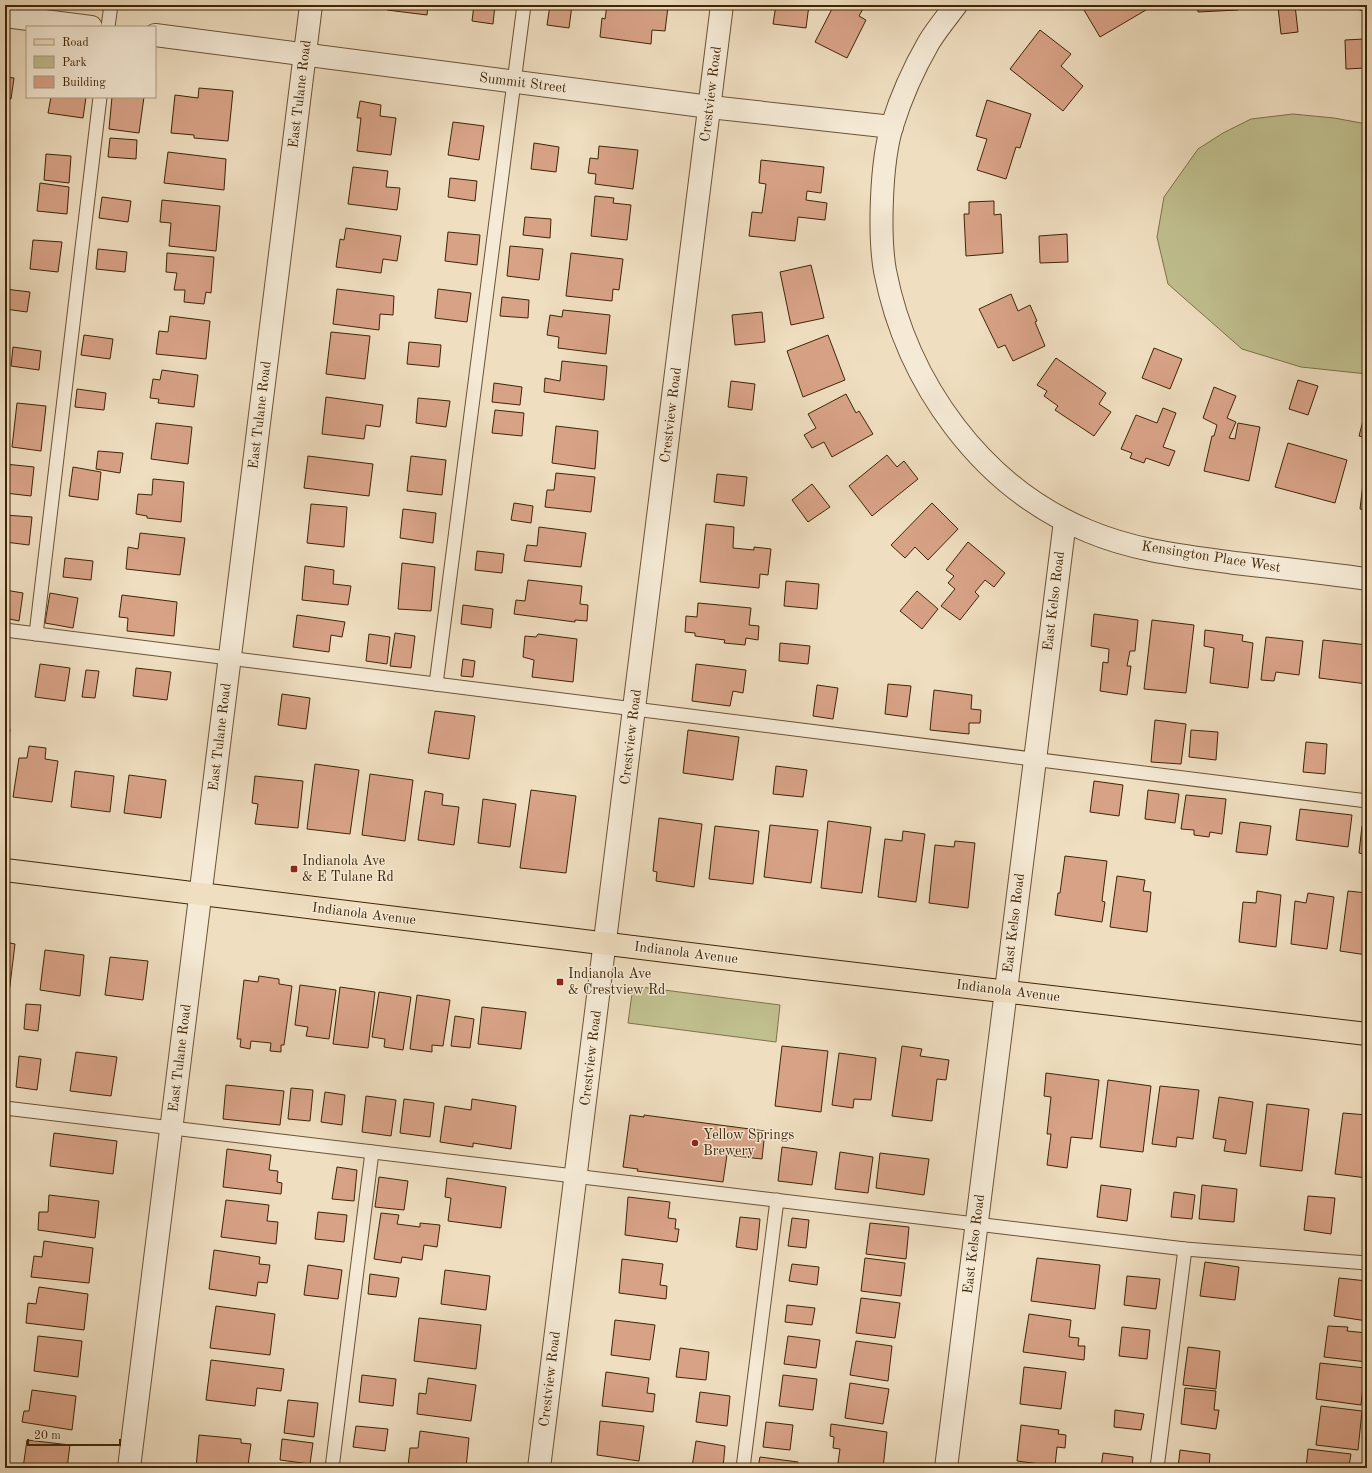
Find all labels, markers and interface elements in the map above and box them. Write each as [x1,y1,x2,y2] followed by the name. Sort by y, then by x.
[26,26,156,98] legend
[62,37,89,49] text: Road
[286,39,314,149] street label: East Tulane Road
[698,45,724,143] street label: Crestview Road
[62,57,87,69] text: Park
[478,71,568,95] street label: Summit Street
[62,77,106,89] text: Building
[246,360,274,470] street label: East Tulane Road
[658,366,684,464] street label: Crestview Road
[1140,539,1282,575] street label: Kensington Place West
[1041,550,1067,652] street label: East Kelso Road
[206,682,234,792] street label: East Tulane Road
[618,688,644,786] street label: Crestview Road
[302,854,394,884] place label: Indianola Ave & E Tulane Rd
[289,864,299,874] marker: Indianola Ave & E Tulane Rd
[1001,872,1027,974] street label: East Kelso Road
[311,901,417,927] street label: Indianola Avenue
[633,940,739,966] street label: Indianola Avenue
[568,967,665,997] place label: Indianola Ave & Crestview Rd
[555,977,565,987] marker: Indianola Ave & Crestview Rd
[955,978,1061,1004] street label: Indianola Avenue
[166,1003,194,1113] street label: East Tulane Road
[578,1009,604,1107] street label: Crestview Road
[703,1128,794,1158] place label: Yellow Springs Brewery
[690,1138,700,1148] marker: Yellow Springs Brewery
[961,1193,987,1295] street label: East Kelso Road
[537,1330,563,1428] street label: Crestview Road
[28,1421,120,1447] scale bar
[34,1430,61,1442] text: 20 m

